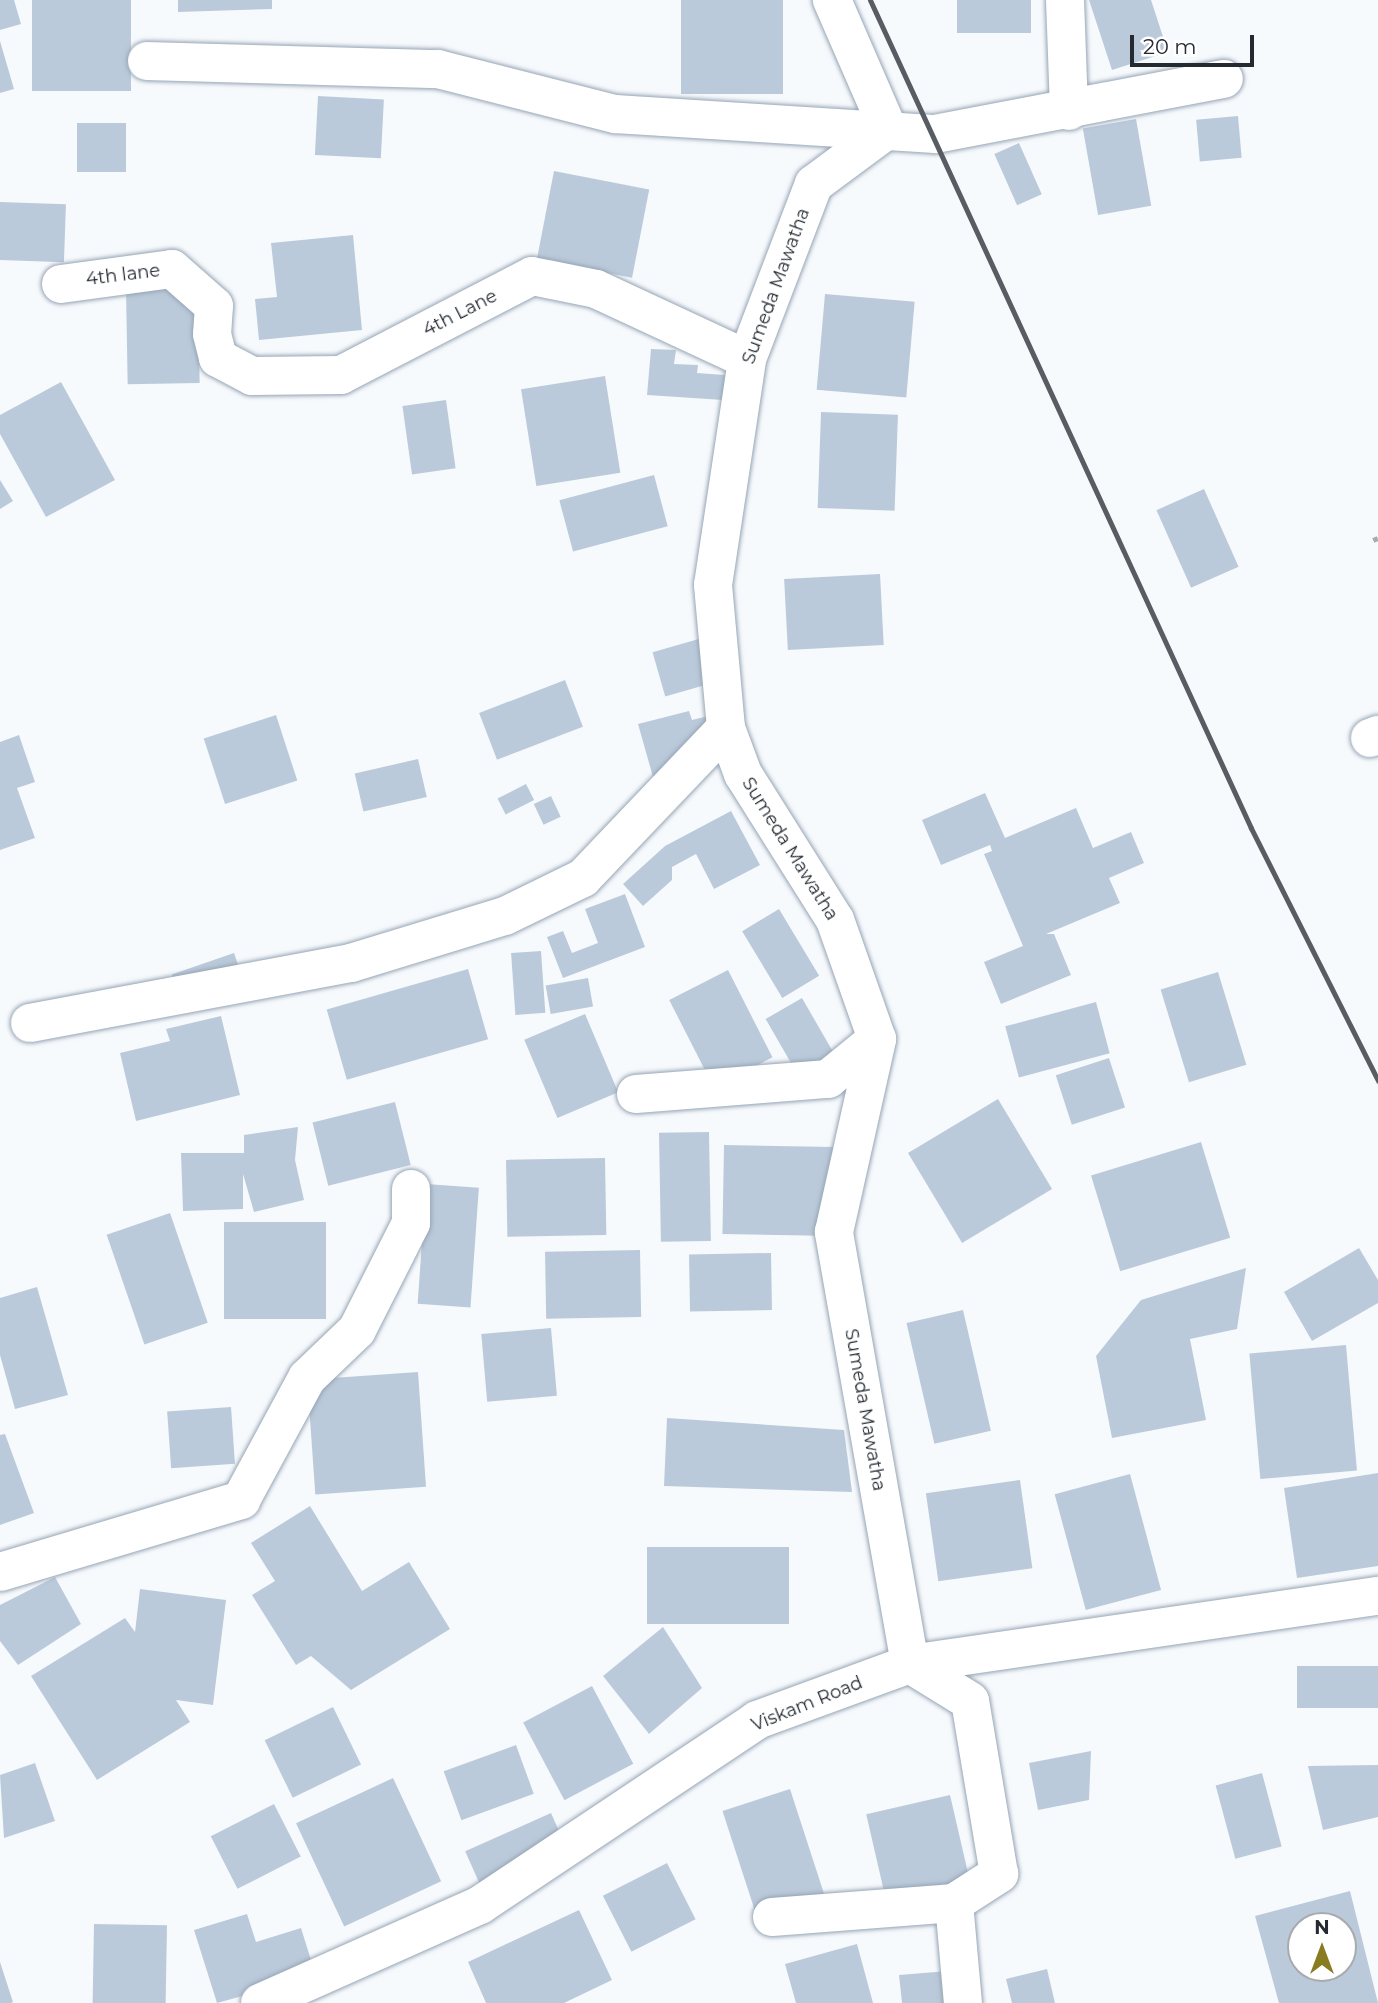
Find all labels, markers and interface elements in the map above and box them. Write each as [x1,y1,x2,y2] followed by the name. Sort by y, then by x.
[1133,21,1257,65] scale bar
[1143,34,1197,59] text: 20 m
[738,205,814,367] street label: Sumeda Mawatha
[85,260,161,290] street label: 4th lane
[419,285,501,341] street label: 4th Lane
[737,774,843,924] street label: Sumeda Mawatha
[840,1327,890,1493] street label: Sumeda Mawatha
[748,1672,866,1736] street label: Viskam Road
[1287,1912,1357,1982] north arrow
[1314,1916,1330,1939] text: N

